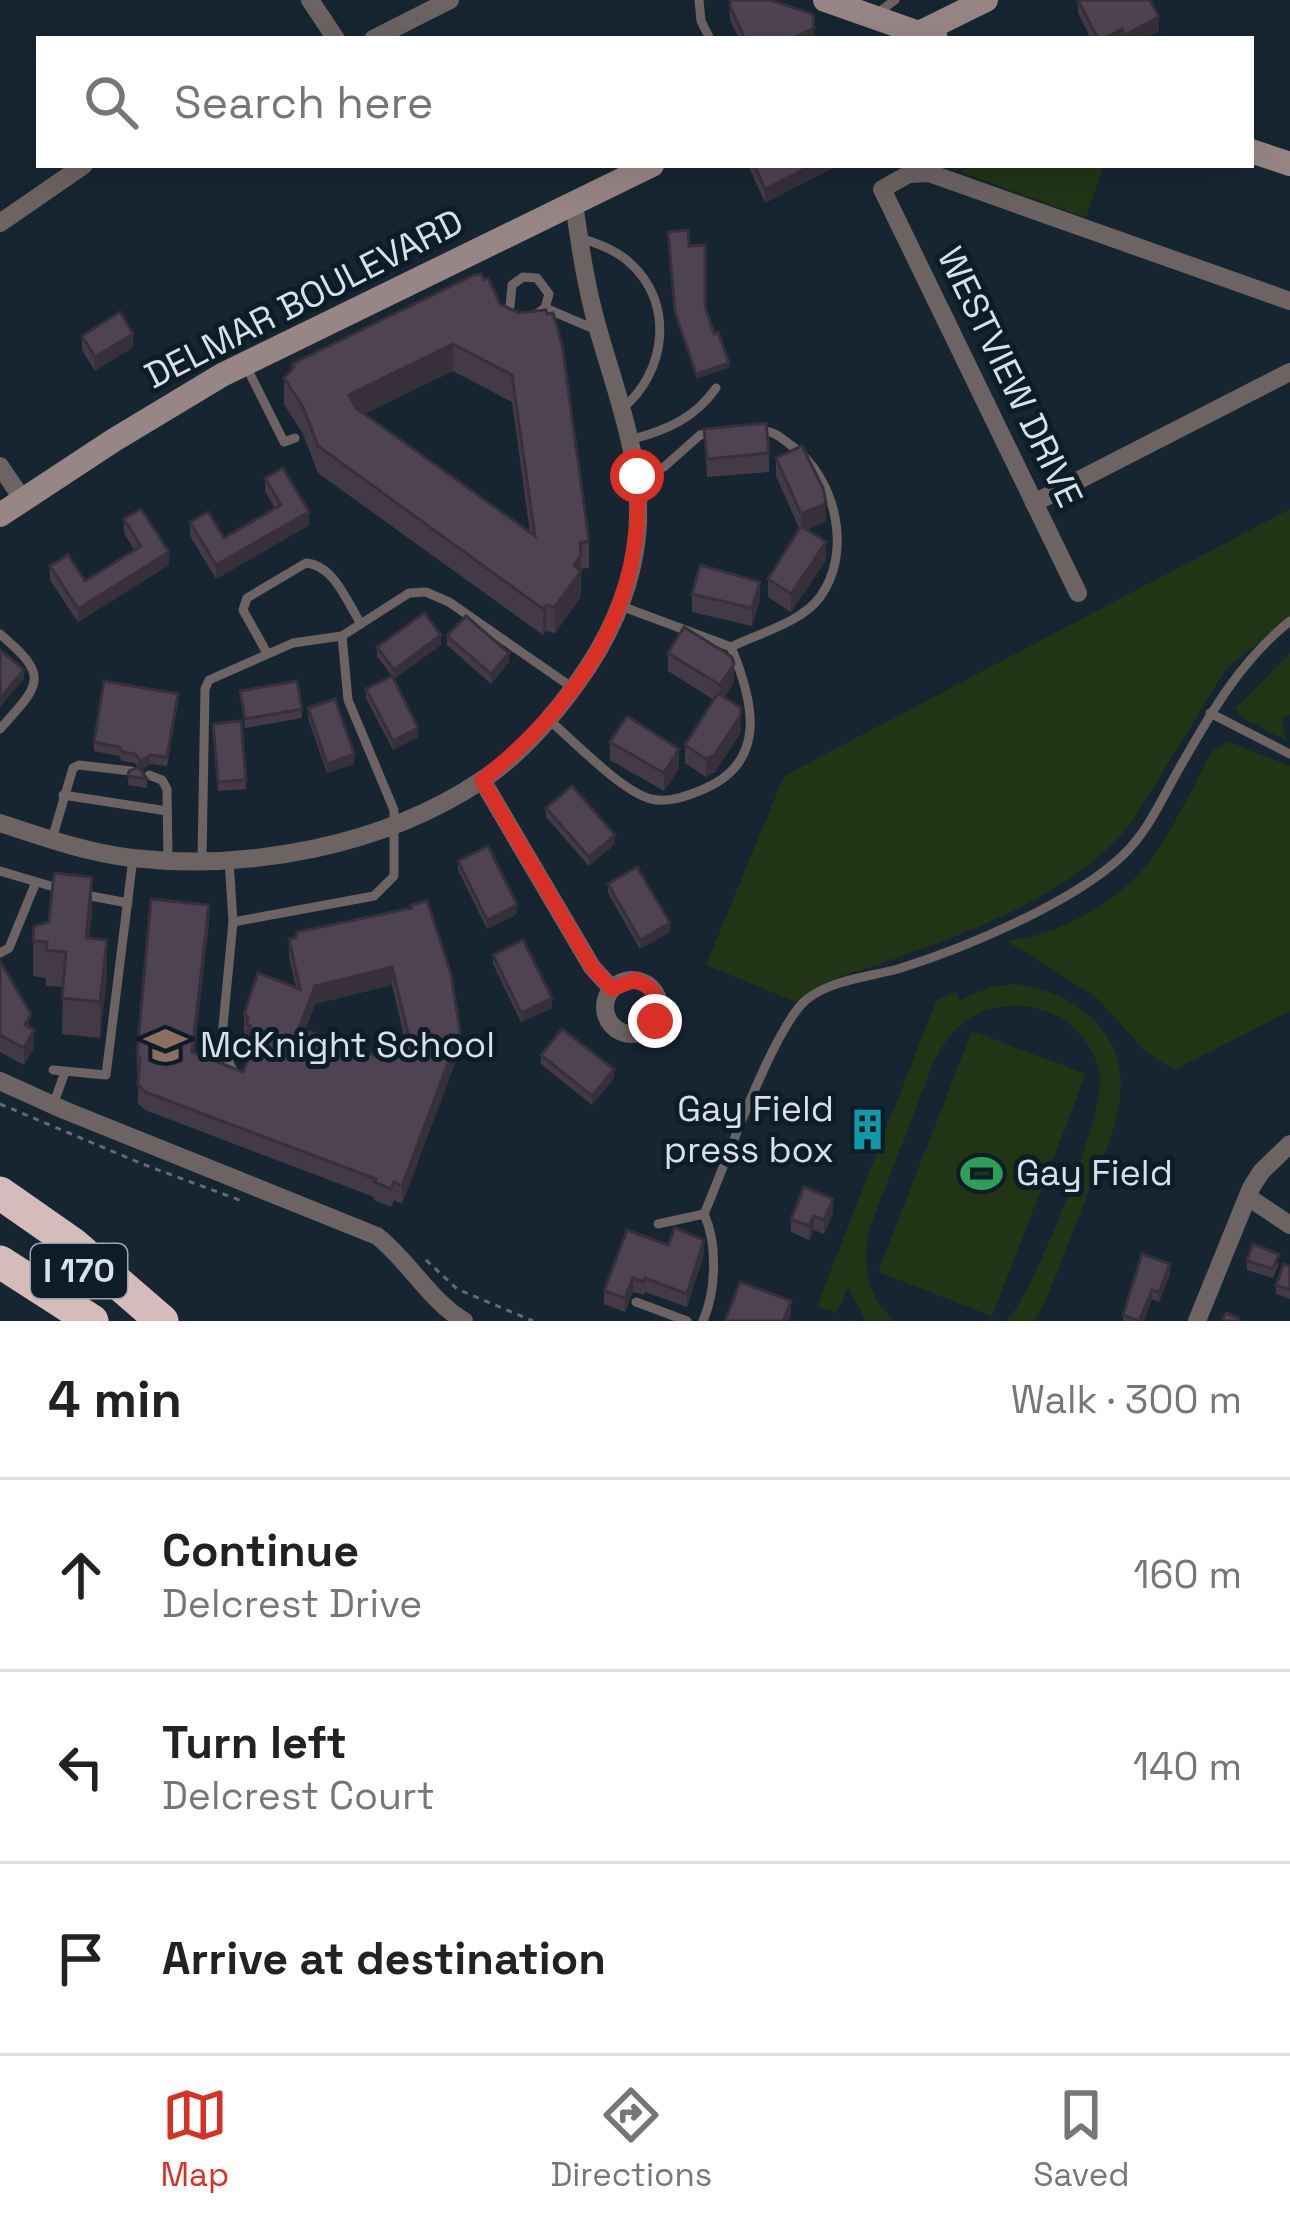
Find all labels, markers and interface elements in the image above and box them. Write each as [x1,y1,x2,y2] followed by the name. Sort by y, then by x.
[36,36,1254,168] search box
[78,69,144,135] icon: search
[174,74,433,131] text: Search here
[137,199,471,399] street label: DELMAR BOULEVARD
[927,239,1093,515] street label: WESTVIEW DRIVE
[610,449,664,503] route start
[628,994,682,1048] route end
[143,1022,189,1068] school or university icon: McKnight School
[200,1022,495,1068] place label: McKnight School
[664,1086,834,1173] place label: Gay Field press box
[845,1107,891,1153] building icon: Gay Field press box
[959,1150,1005,1196] sports icon: Gay Field
[1016,1150,1173,1196] place label: Gay Field
[31,1244,127,1298] road number: I 170
[48,1367,182,1432] text: 4 min
[1011,1375,1242,1424] text: Walk · 300 m
[162,1522,359,1579] text: Continue
[48,1542,114,1608] icon: ahead
[1133,1550,1242,1599] text: 160 m
[162,1579,422,1628] text: Delcrest Drive
[162,1714,347,1771] text: Turn left
[48,1734,114,1800] icon: left
[1133,1742,1242,1791] text: 140 m
[162,1771,435,1820] text: Delcrest Court
[48,1926,114,1992] icon: arrive
[162,1930,606,1987] text: Arrive at destination
[161,2082,229,2196] tab: Map
[550,2082,712,2196] tab: Directions
[1033,2082,1129,2196] tab: Saved

